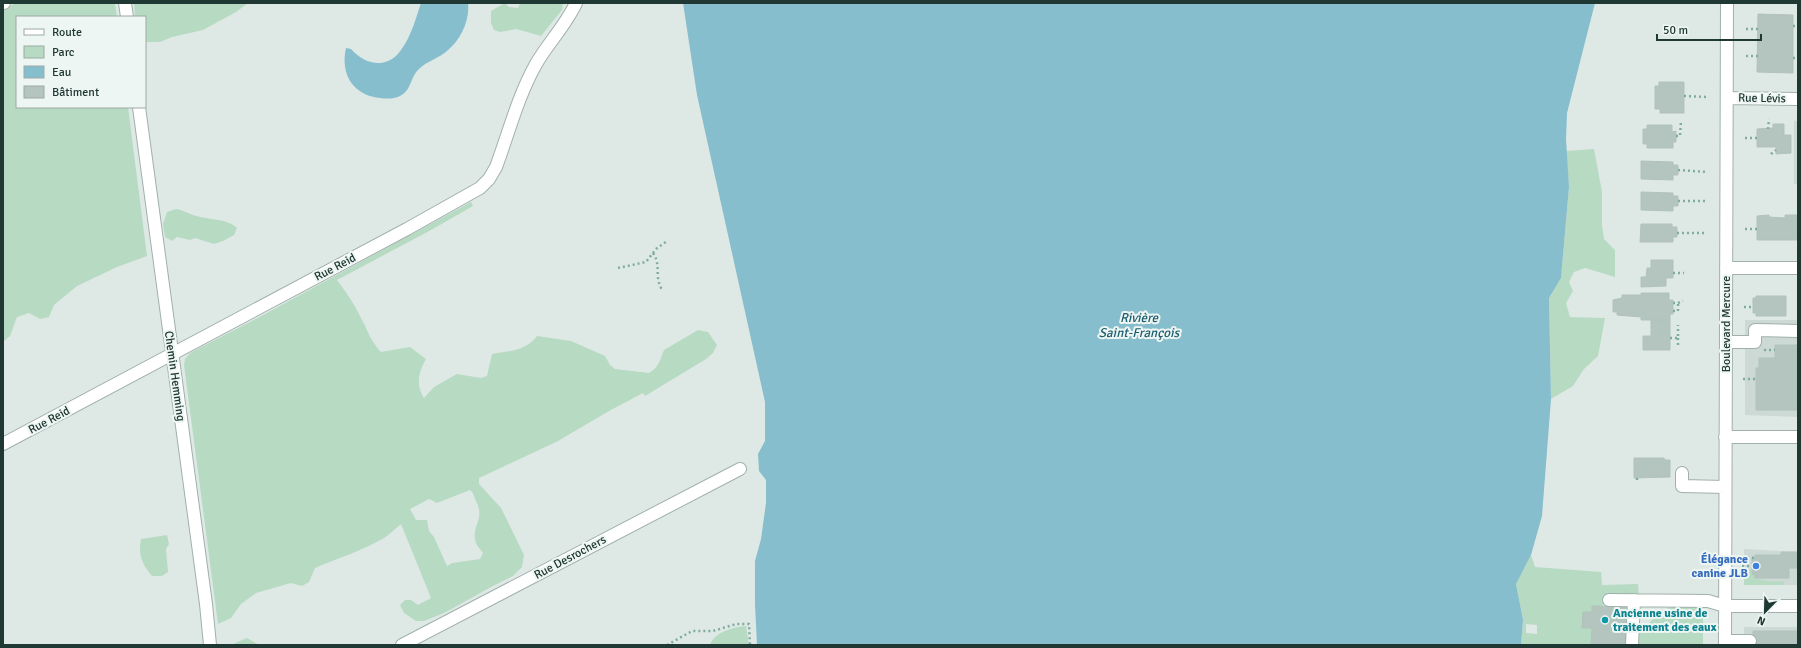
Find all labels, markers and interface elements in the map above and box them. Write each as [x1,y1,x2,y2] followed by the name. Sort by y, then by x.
[16,16,146,108] legend
[1657,16,1761,42] scale bar
[1663,23,1688,38] text: 50 m
[52,25,82,40] text: Route
[52,45,75,60] text: Parc
[52,65,71,80] text: Eau
[52,85,99,100] text: Bâtiment
[1738,91,1786,106] street label: Rue Lévis
[312,250,359,285] street label: Rue Reid
[1719,276,1734,372] street label: Boulevard Mercure
[1099,310,1181,341] water label: Rivière Saint-François
[161,330,188,422] street label: Chemin Hemming
[26,403,73,438] street label: Rue Reid
[532,532,609,583] street label: Rue Desrochers
[1692,552,1748,581] place label: Élégance canine JLB
[1751,561,1761,571] marker: Élégance canine JLB
[1745,592,1785,632] north arrow
[1612,606,1717,635] place label: Ancienne usine de traitement des eaux
[1755,613,1767,628] text: N
[1600,615,1610,625] marker: Ancienne usine de traitement des eaux

